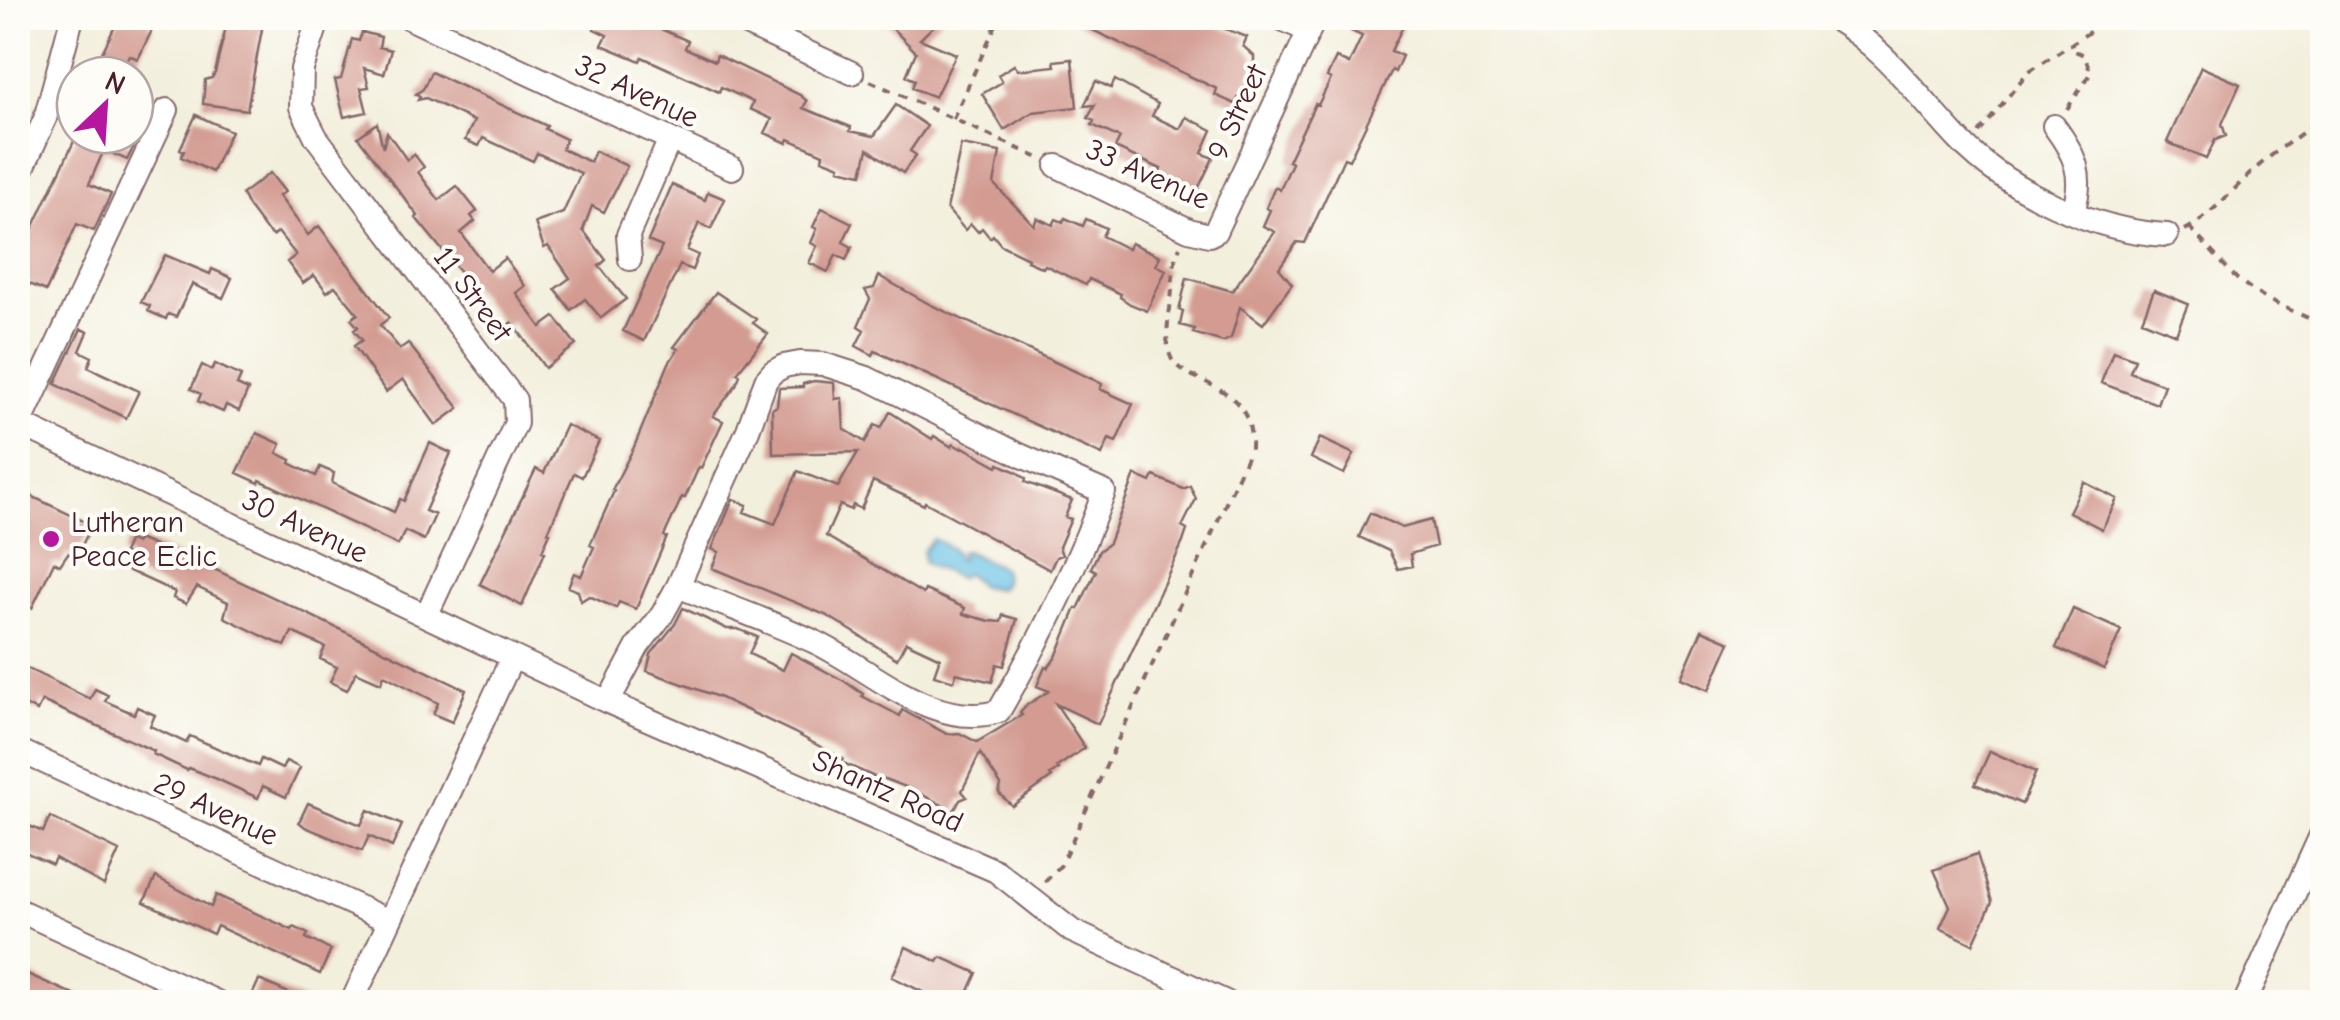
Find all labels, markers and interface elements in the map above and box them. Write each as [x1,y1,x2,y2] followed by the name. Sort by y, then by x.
[569,48,704,135] street label: 32 Avenue
[55,55,155,155] north arrow
[1200,58,1275,165] street label: 9 Street
[100,65,130,102] text: N
[1081,132,1215,217] street label: 33 Avenue
[426,240,520,349] street label: 11 Street
[236,482,373,571] street label: 30 Avenue
[71,505,217,574] place label: Lutheran Peace Eclic
[40,528,62,550] marker: Lutheran Peace Eclic
[807,743,969,840] street label: Shantz Road
[148,765,283,853] street label: 29 Avenue

